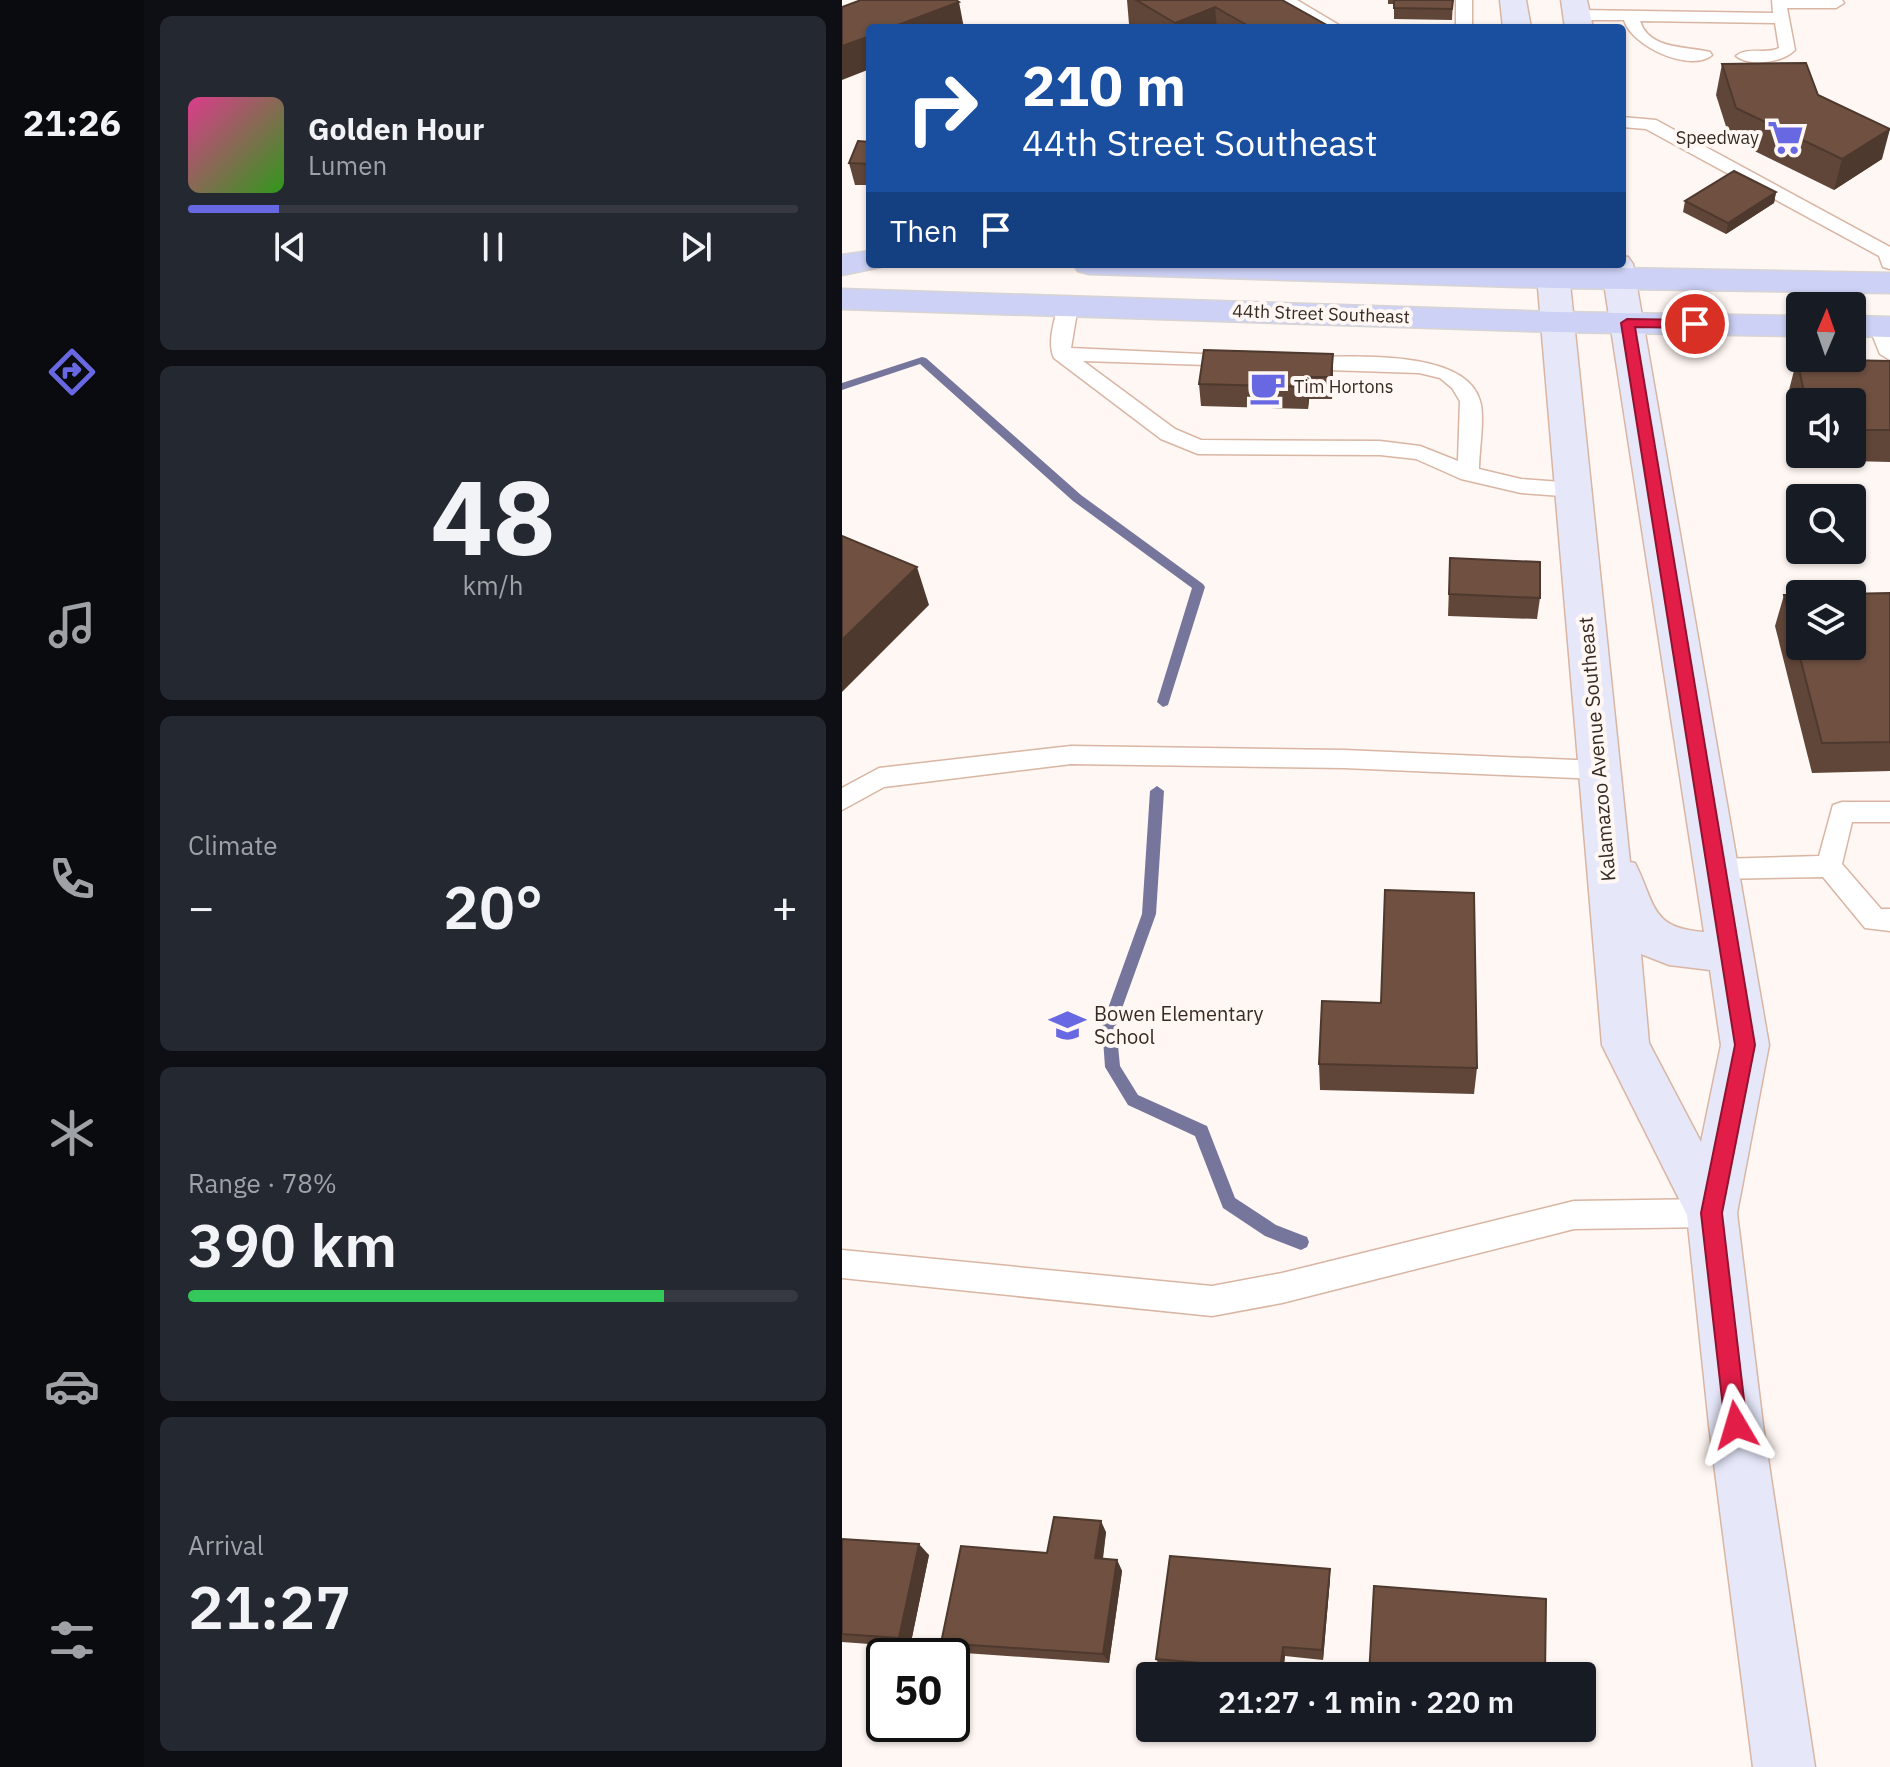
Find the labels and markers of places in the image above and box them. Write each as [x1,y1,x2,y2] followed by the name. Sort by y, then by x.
[1766,119,1804,157] supermarket icon: Speedway
[1676,126,1759,149] place label: Speedway
[1661,290,1729,358] pin
[1249,368,1287,406] cafe icon: Tim Hortons
[1294,375,1394,398] place label: Tim Hortons
[1094,1000,1264,1050] place label: Bowen Elementary School
[1049,1007,1087,1045] school or university icon: Bowen Elementary School

